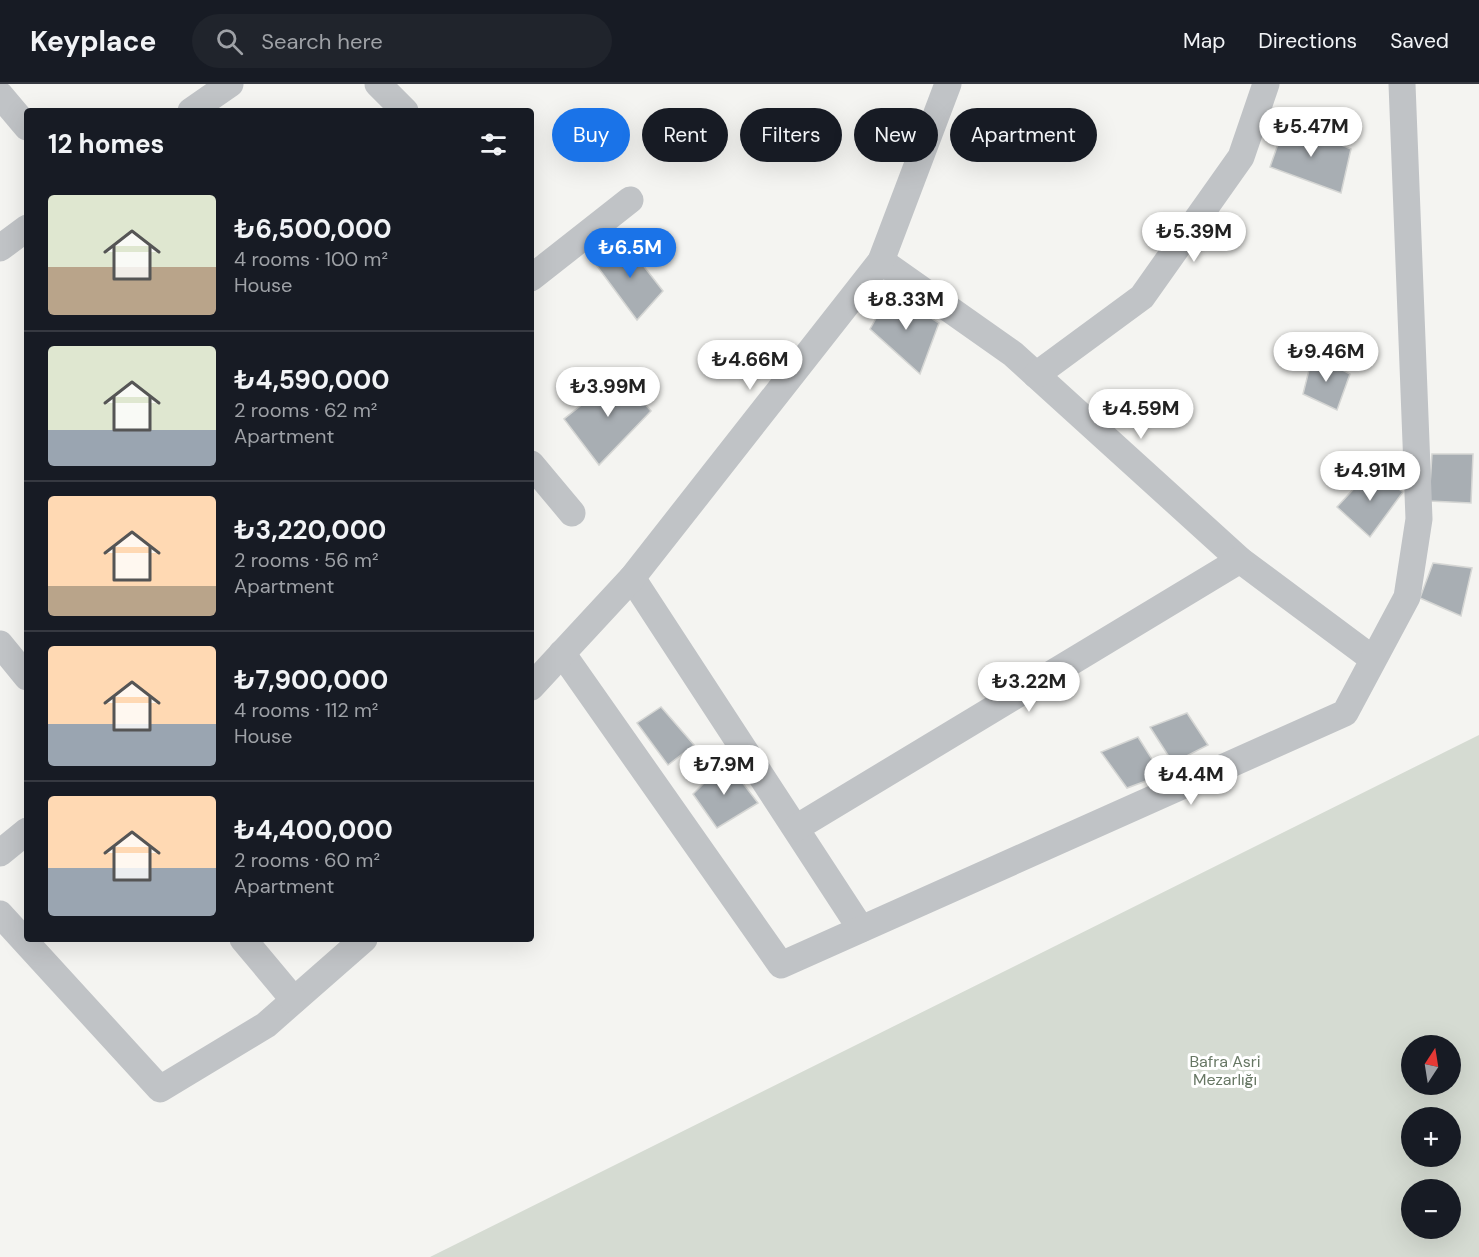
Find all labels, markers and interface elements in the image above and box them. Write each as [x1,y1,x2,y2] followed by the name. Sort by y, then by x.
[192,14,612,68] search box
[30,23,156,60] text: Keyplace
[213,25,246,58] icon: search
[261,27,383,56] text: Search here
[1183,27,1225,55] text: Map
[1258,27,1357,55] text: Directions
[1390,27,1449,55] text: Saved
[1262,107,1360,158] pin: ₺5.47M
[552,108,630,162] chip: Buy
[642,108,728,162] chip: Rent
[740,108,842,162] chip: Filters
[854,108,938,162] chip: New
[950,108,1097,162] chip: Apartment
[1273,113,1349,139] text: ₺5.47M
[48,127,164,161] text: 12 homes
[477,128,510,161] icon: filters
[234,212,392,246] text: ₺6,500,000
[1145,212,1243,263] pin: ₺5.39M
[1156,218,1232,244] text: ₺5.39M
[96,219,168,291] icon: home
[588,228,672,279] pin: ₺6.5M
[598,234,662,260] text: ₺6.5M
[234,246,388,272] text: 4 rooms · 100 m²
[234,272,292,298] text: House
[857,280,955,331] pin: ₺8.33M
[868,286,944,312] text: ₺8.33M
[1277,332,1375,383] pin: ₺9.46M
[1287,338,1365,364] text: ₺9.46M
[701,340,799,391] pin: ₺4.66M
[711,346,789,372] text: ₺4.66M
[234,363,390,397] text: ₺4,590,000
[559,367,657,418] pin: ₺3.99M
[96,370,168,442] icon: home
[570,373,646,399] text: ₺3.99M
[1092,389,1190,440] pin: ₺4.59M
[1103,395,1179,421] text: ₺4.59M
[234,397,377,423] text: 2 rooms · 62 m²
[234,423,334,449] text: Apartment
[1321,451,1419,502] pin: ₺4.91M
[1334,457,1406,483] text: ₺4.91M
[234,513,386,547] text: ₺3,220,000
[96,520,168,592] icon: home
[234,547,379,573] text: 2 rooms · 56 m²
[234,573,334,599] text: Apartment
[980,662,1078,713] pin: ₺3.22M
[234,663,388,697] text: ₺7,900,000
[992,668,1066,694] text: ₺3.22M
[96,670,168,742] icon: home
[234,697,378,723] text: 4 rooms · 112 m²
[234,723,292,749] text: House
[682,745,766,796] pin: ₺7.9M
[694,751,754,777] text: ₺7.9M
[1149,755,1233,806] pin: ₺4.4M
[1158,761,1224,787] text: ₺4.4M
[234,813,393,847] text: ₺4,400,000
[96,820,168,892] icon: home
[234,847,380,873] text: 2 rooms · 60 m²
[234,873,334,899] text: Apartment
[1401,1035,1461,1095] north arrow
[1401,1035,1461,1239] map controls
[1189,1051,1261,1090] park label: Bafra Asri Mezarlığı
[1401,1107,1461,1167] button: +
[1401,1179,1461,1239] button: −

